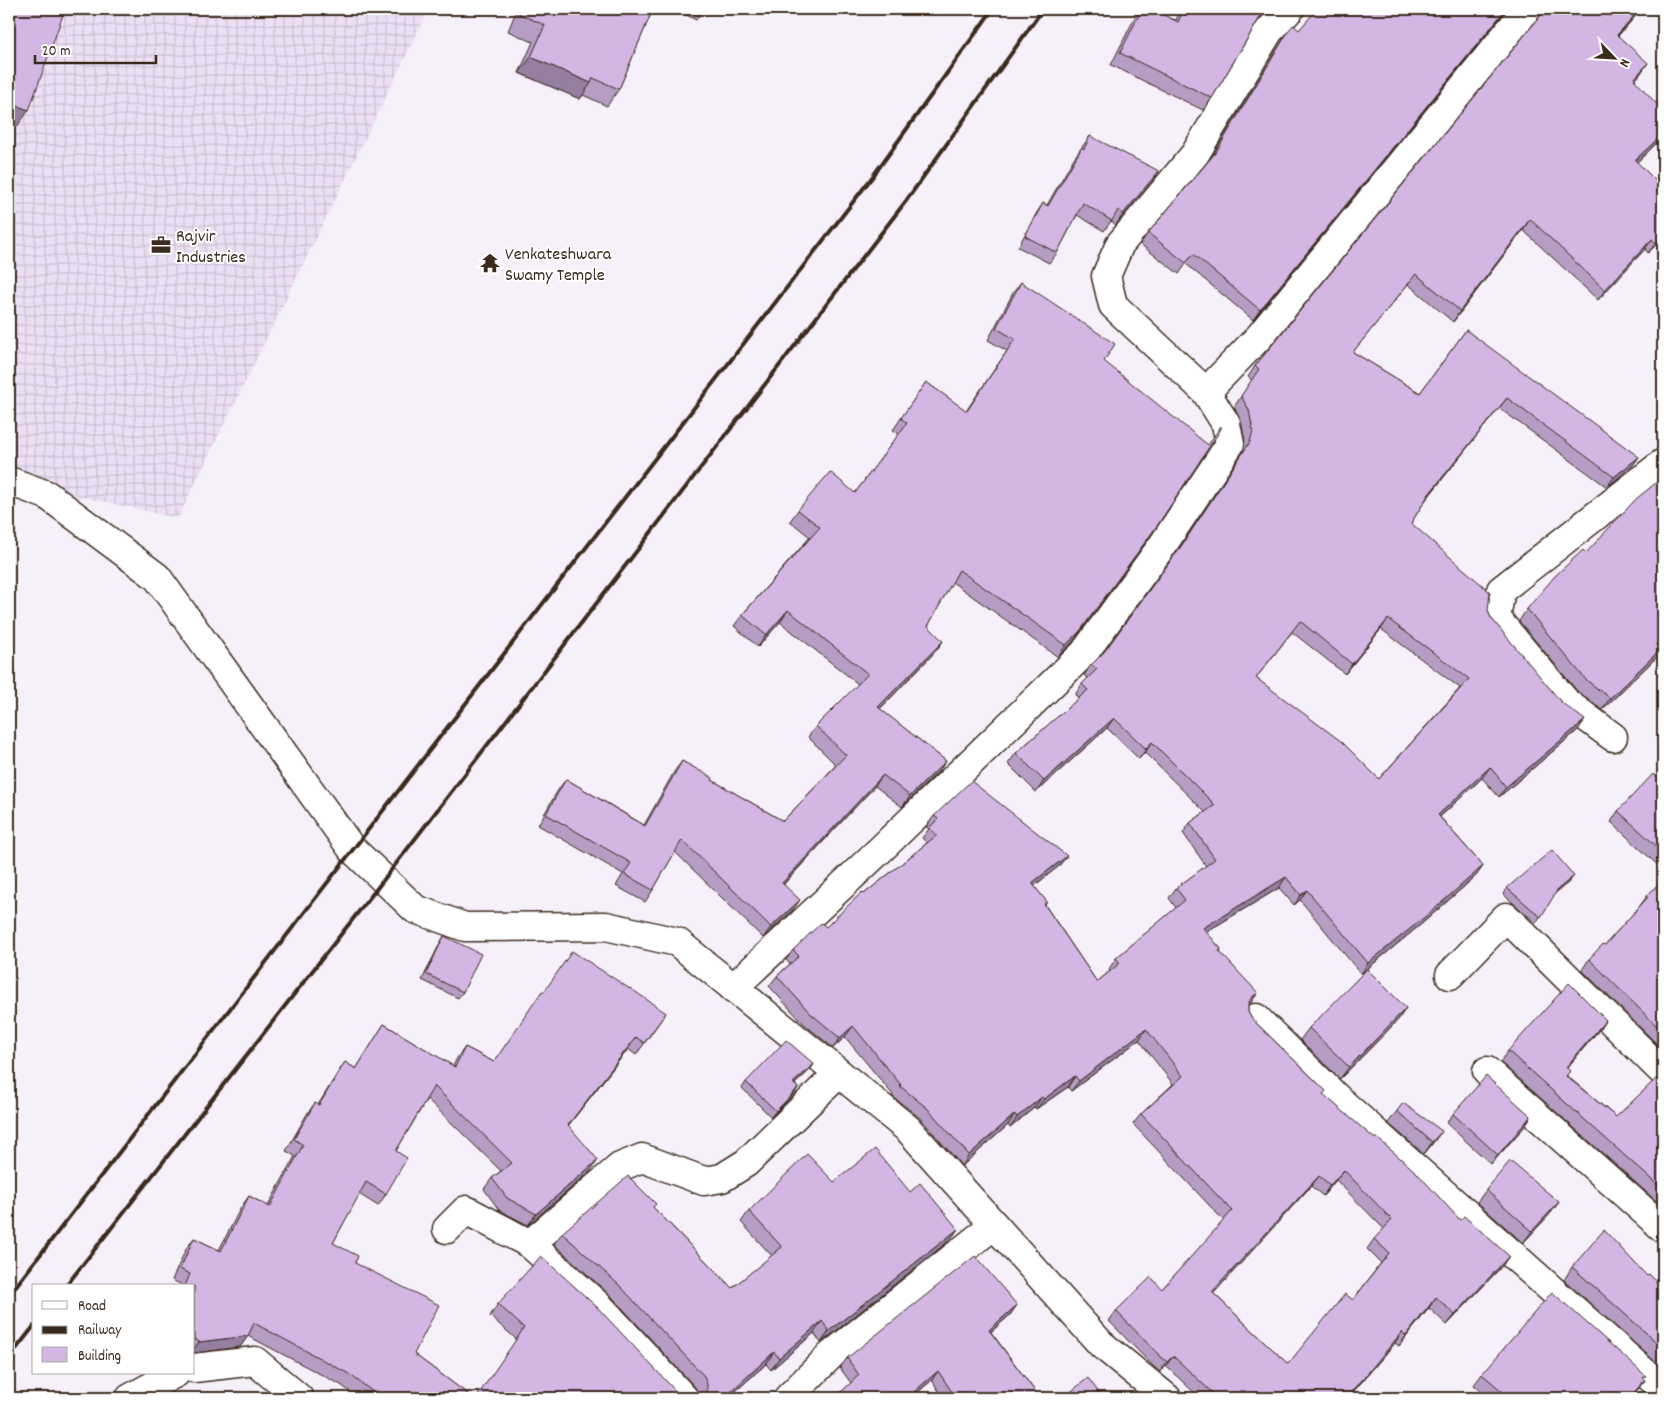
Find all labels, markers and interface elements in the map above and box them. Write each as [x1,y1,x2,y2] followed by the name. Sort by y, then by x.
[35,32,156,64] scale bar
[1590,32,1640,82] north arrow
[42,41,70,63] text: 20 m
[1613,55,1634,70] text: N
[176,225,246,271] place label: Rajvir Industries
[150,234,172,256] office icon: Rajvir Industries
[505,243,612,289] place label: Venkateshwara Swamy Temple
[479,252,501,274] temple icon: Venkateshwara Swamy Temple
[32,1284,195,1374] legend
[78,1296,106,1318] text: Road
[78,1320,122,1342] text: Railway
[78,1346,121,1368] text: Building

